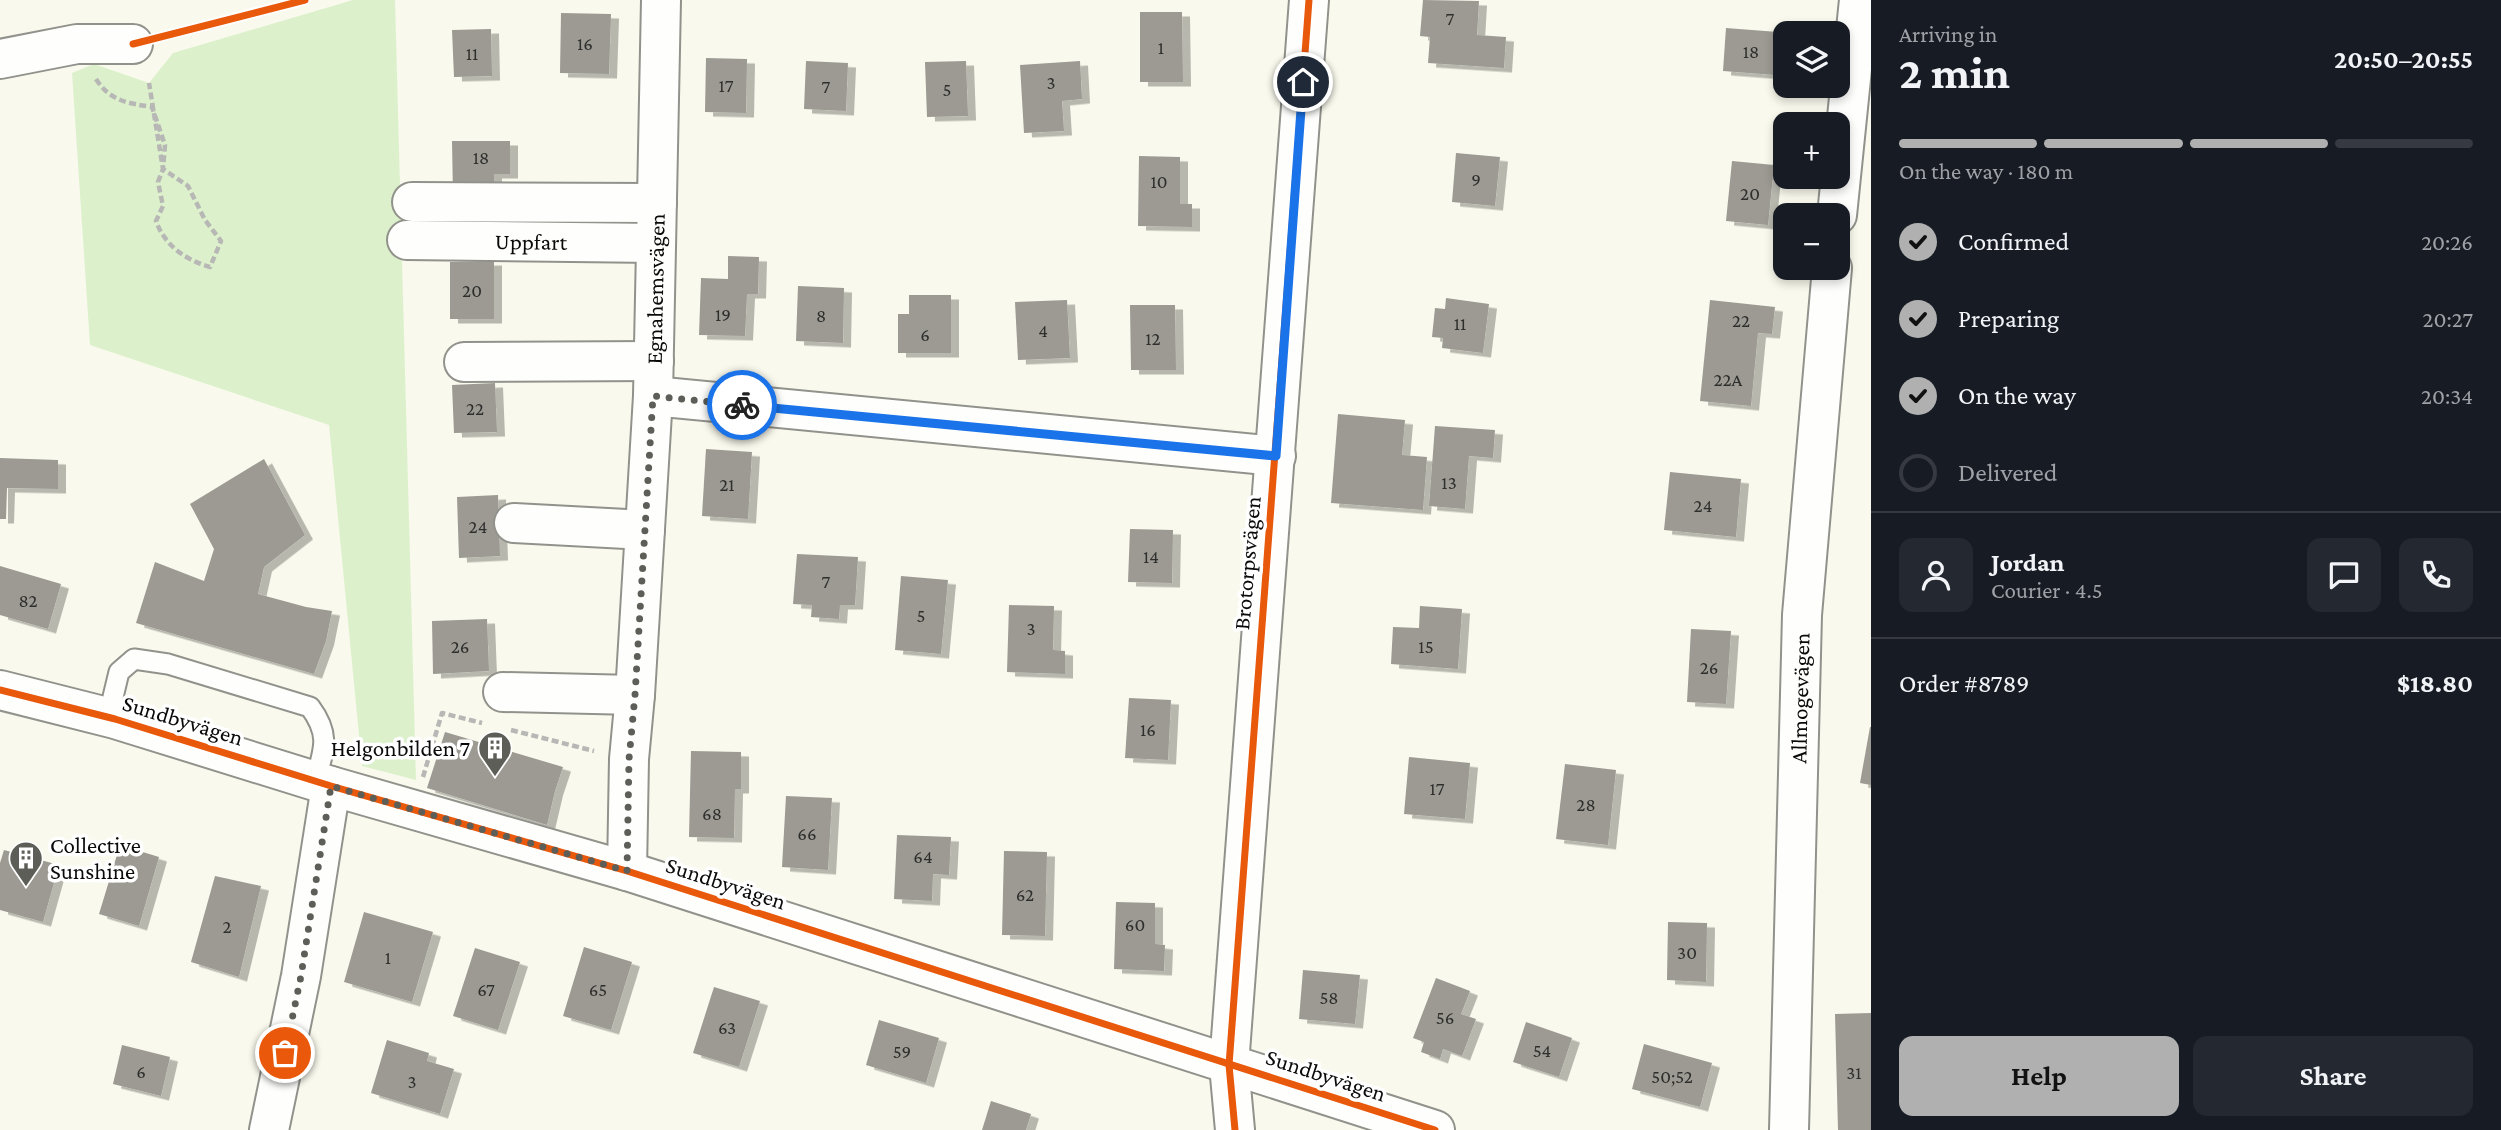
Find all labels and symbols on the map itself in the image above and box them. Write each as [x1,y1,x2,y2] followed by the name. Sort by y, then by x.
[1446,8,1455,29] house number: 7
[577,33,593,54] house number: 16
[1158,37,1164,58] house number: 1
[1743,41,1759,62] house number: 18
[466,43,478,64] house number: 11
[1273,52,1333,112] pin
[1046,72,1056,93] house number: 3
[718,75,734,96] house number: 17
[822,76,831,97] house number: 7
[943,79,951,100] house number: 5
[473,147,489,168] house number: 18
[1471,169,1481,190] house number: 9
[1150,171,1168,192] house number: 10
[1740,183,1760,204] house number: 20
[641,213,670,365] street label: Egnahemsvägen
[495,228,568,255] street label: Uppfart
[462,280,482,301] house number: 20
[715,304,731,325] house number: 19
[816,305,826,326] house number: 8
[1732,310,1750,331] house number: 22
[1454,313,1466,334] house number: 11
[1038,320,1048,341] house number: 4
[920,324,930,345] house number: 6
[1145,328,1161,349] house number: 12
[1714,369,1743,390] house number: 22A
[707,370,777,440] courier
[466,398,484,419] house number: 22
[1441,472,1457,493] house number: 13
[719,474,735,495] house number: 21
[1228,495,1266,631] street label: Brotorpsvägen
[1694,495,1712,516] house number: 24
[469,516,487,537] house number: 24
[1143,546,1159,567] house number: 14
[822,571,831,592] house number: 7
[18,590,38,611] house number: 82
[917,605,925,626] house number: 5
[1026,618,1036,639] house number: 3
[1785,632,1815,764] street label: Allmogevägen
[451,636,469,657] house number: 26
[1418,636,1434,657] house number: 15
[1700,657,1718,678] house number: 26
[120,689,246,751] street label: Sundbyvägen
[1140,719,1156,740] house number: 16
[476,729,514,778] building icon: Helgonbilden 7
[331,735,470,761] place label: Helgonbilden 7
[1429,778,1445,799] house number: 17
[1576,794,1596,815] house number: 28
[702,803,722,824] house number: 68
[797,823,817,844] house number: 66
[50,832,141,884] place label: Collective Sunshine
[7,839,45,888] building icon: Collective Sunshine
[913,846,933,867] house number: 64
[663,851,789,915] street label: Sundbyvägen
[1016,884,1034,905] house number: 62
[1125,914,1145,935] house number: 60
[222,916,232,937] house number: 2
[1677,942,1697,963] house number: 30
[385,947,391,968] house number: 1
[477,979,495,1000] house number: 67
[589,979,607,1000] house number: 65
[1319,987,1339,1008] house number: 58
[1436,1007,1454,1028] house number: 56
[718,1017,736,1038] house number: 63
[255,1023,315,1083] pin
[1533,1040,1551,1061] house number: 54
[893,1041,911,1062] house number: 59
[1263,1043,1389,1107] street label: Sundbyvägen
[136,1061,146,1082] house number: 6
[1846,1062,1862,1083] house number: 31
[1651,1066,1693,1087] house number: 50;52
[407,1071,417,1092] house number: 3

